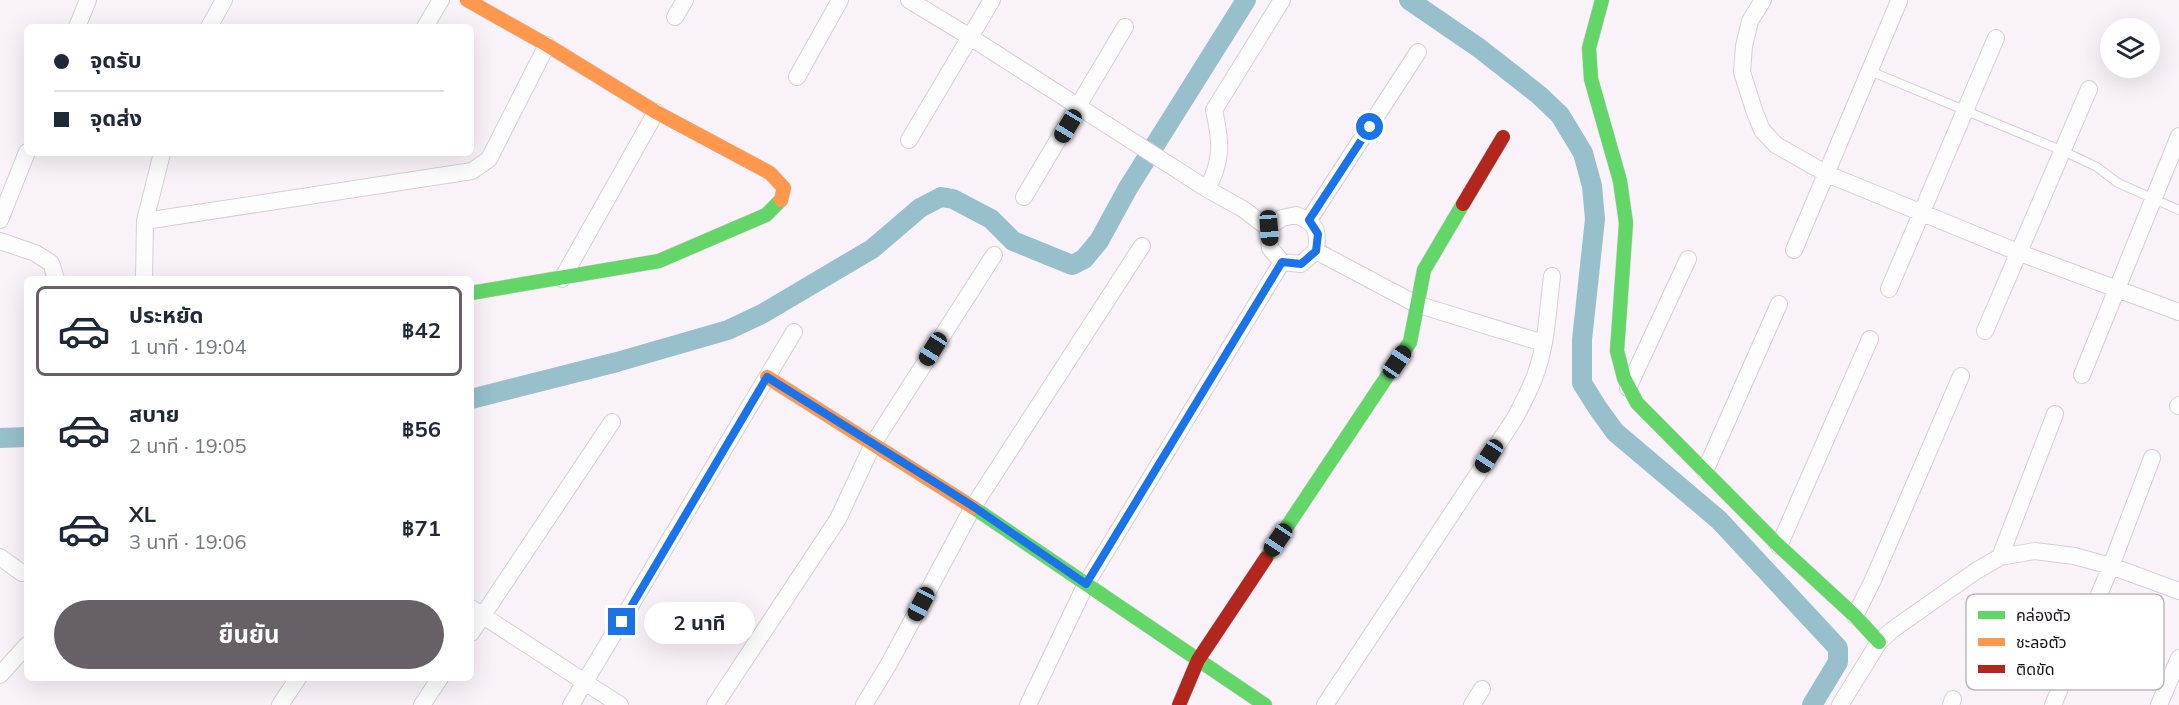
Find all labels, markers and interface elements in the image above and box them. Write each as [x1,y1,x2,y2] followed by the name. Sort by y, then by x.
[2100,18,2160,78] map controls
[2100,18,2160,78] button: layers
[90,46,142,74] text: จุดรับ
[90,104,142,132] text: จุดส่ง
[1051,106,1085,146] car
[1356,113,1383,140] route start
[1259,209,1279,247] car
[129,301,204,329] text: ประหยัด
[57,304,111,358] icon: car
[402,316,441,344] text: ฿42
[916,329,950,369] car
[129,334,246,359] text: 1 นาที · 19:04
[1379,342,1415,382] car
[129,400,179,428] text: สบาย
[57,403,111,457] icon: car
[402,415,441,443] text: ฿56
[129,433,246,458] text: 2 นาที · 19:05
[1472,436,1506,476] car
[129,500,156,528] text: XL
[57,502,111,556] icon: car
[402,514,441,542] text: ฿71
[1260,520,1296,560] car
[129,529,246,554] text: 3 นาที · 19:06
[905,584,937,624] car
[1966,594,2164,690] legend
[54,600,444,669] button: ยืนยัน
[643,601,754,643] callout: 2 นาที
[2016,605,2071,625] text: คล่องตัว
[608,608,635,635] route end
[674,610,725,635] text: 2 นาที
[2016,632,2067,652] text: ชะลอตัว
[2016,659,2055,679] text: ติดขัด

